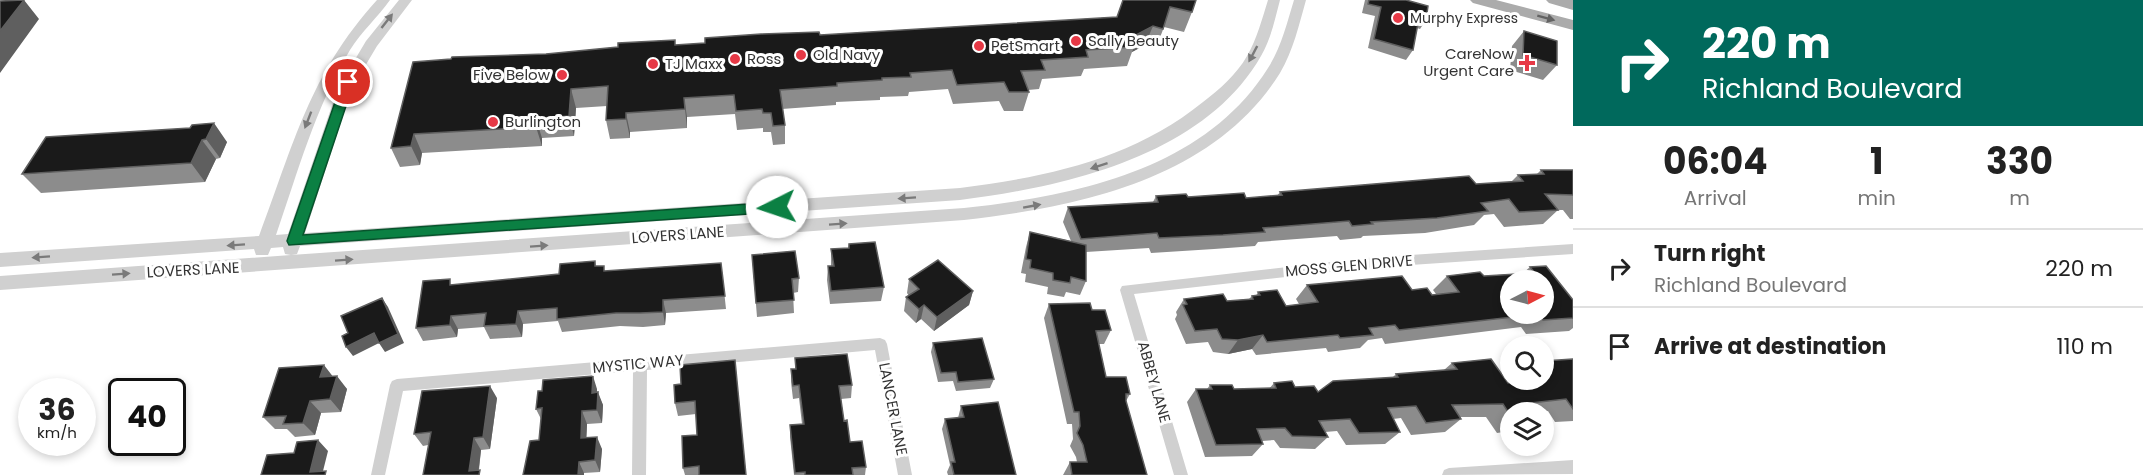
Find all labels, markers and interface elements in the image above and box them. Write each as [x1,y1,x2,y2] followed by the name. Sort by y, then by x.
[1410,8,1518,28] place label: Murphy Express
[1391,11,1405,25] marker: Murphy Express
[1537,13,1555,23] one-way arrow
[381,14,393,29] one-way arrow
[1702,14,1831,73] text: 220 m
[1603,24,1681,102] icon: right
[1088,30,1179,51] place label: Sally Beauty
[1069,34,1083,48] marker: Sally Beauty
[991,35,1060,56] place label: PetSmart
[972,39,986,53] marker: PetSmart
[1423,43,1515,81] place label: CareNow Urgent Care
[813,44,881,65] place label: Old Navy
[1249,46,1258,63] one-way arrow
[747,48,782,69] place label: Ross
[794,48,808,62] marker: Old Navy
[728,52,742,66] marker: Ross
[665,53,723,74] place label: TJ Maxx
[1518,54,1536,72] marker: CareNow Urgent Care
[322,56,373,107] pin
[646,57,660,71] marker: TJ Maxx
[473,64,551,85] place label: Five Below
[331,65,364,98] icon: arrive
[555,68,569,82] marker: Five Below
[1702,70,1963,107] text: Richland Boulevard
[303,111,313,129] one-way arrow
[505,111,581,132] place label: Burlington
[486,115,500,129] marker: Burlington
[1663,136,1768,187] text: 06:04
[1870,136,1883,187] text: 1
[1986,136,2053,187] text: 330
[1090,162,1108,172] one-way arrow
[745,175,809,239] position arrow
[1684,184,1747,212] text: Arrival
[1858,184,1896,212] text: min
[2009,184,2030,212] text: m
[898,193,917,203] one-way arrow
[1023,201,1042,210] one-way arrow
[829,219,848,228] one-way arrow
[631,221,725,248] street label: LOVERS LANE
[1654,238,1765,269] text: Turn right
[226,240,245,250] one-way arrow
[529,241,548,250] one-way arrow
[1284,249,1414,282] street label: MOSS GLEN DRIVE
[1603,252,1636,285] icon: right
[31,253,50,262] one-way arrow
[2045,253,2113,284] text: 220 m
[335,255,354,265] one-way arrow
[146,257,240,282] street label: LOVERS LANE
[112,270,131,279] one-way arrow
[1500,270,1554,324] north arrow
[1500,270,1554,456] map controls
[1654,271,1847,299] text: Richland Boulevard
[1603,330,1636,363] icon: arrive
[1654,331,1886,362] text: Arrive at destination
[2057,331,2113,362] text: 110 m
[1500,336,1554,390] button: search
[1133,339,1176,425] street label: ABBEY LANE
[592,349,685,378] street label: MYSTIC WAY
[874,361,913,457] street label: LANCER LANE
[108,378,186,456] speed limit sign: 40
[38,388,76,431] text: 36
[1500,402,1554,456] button: layers
[37,422,77,443] text: km/h

